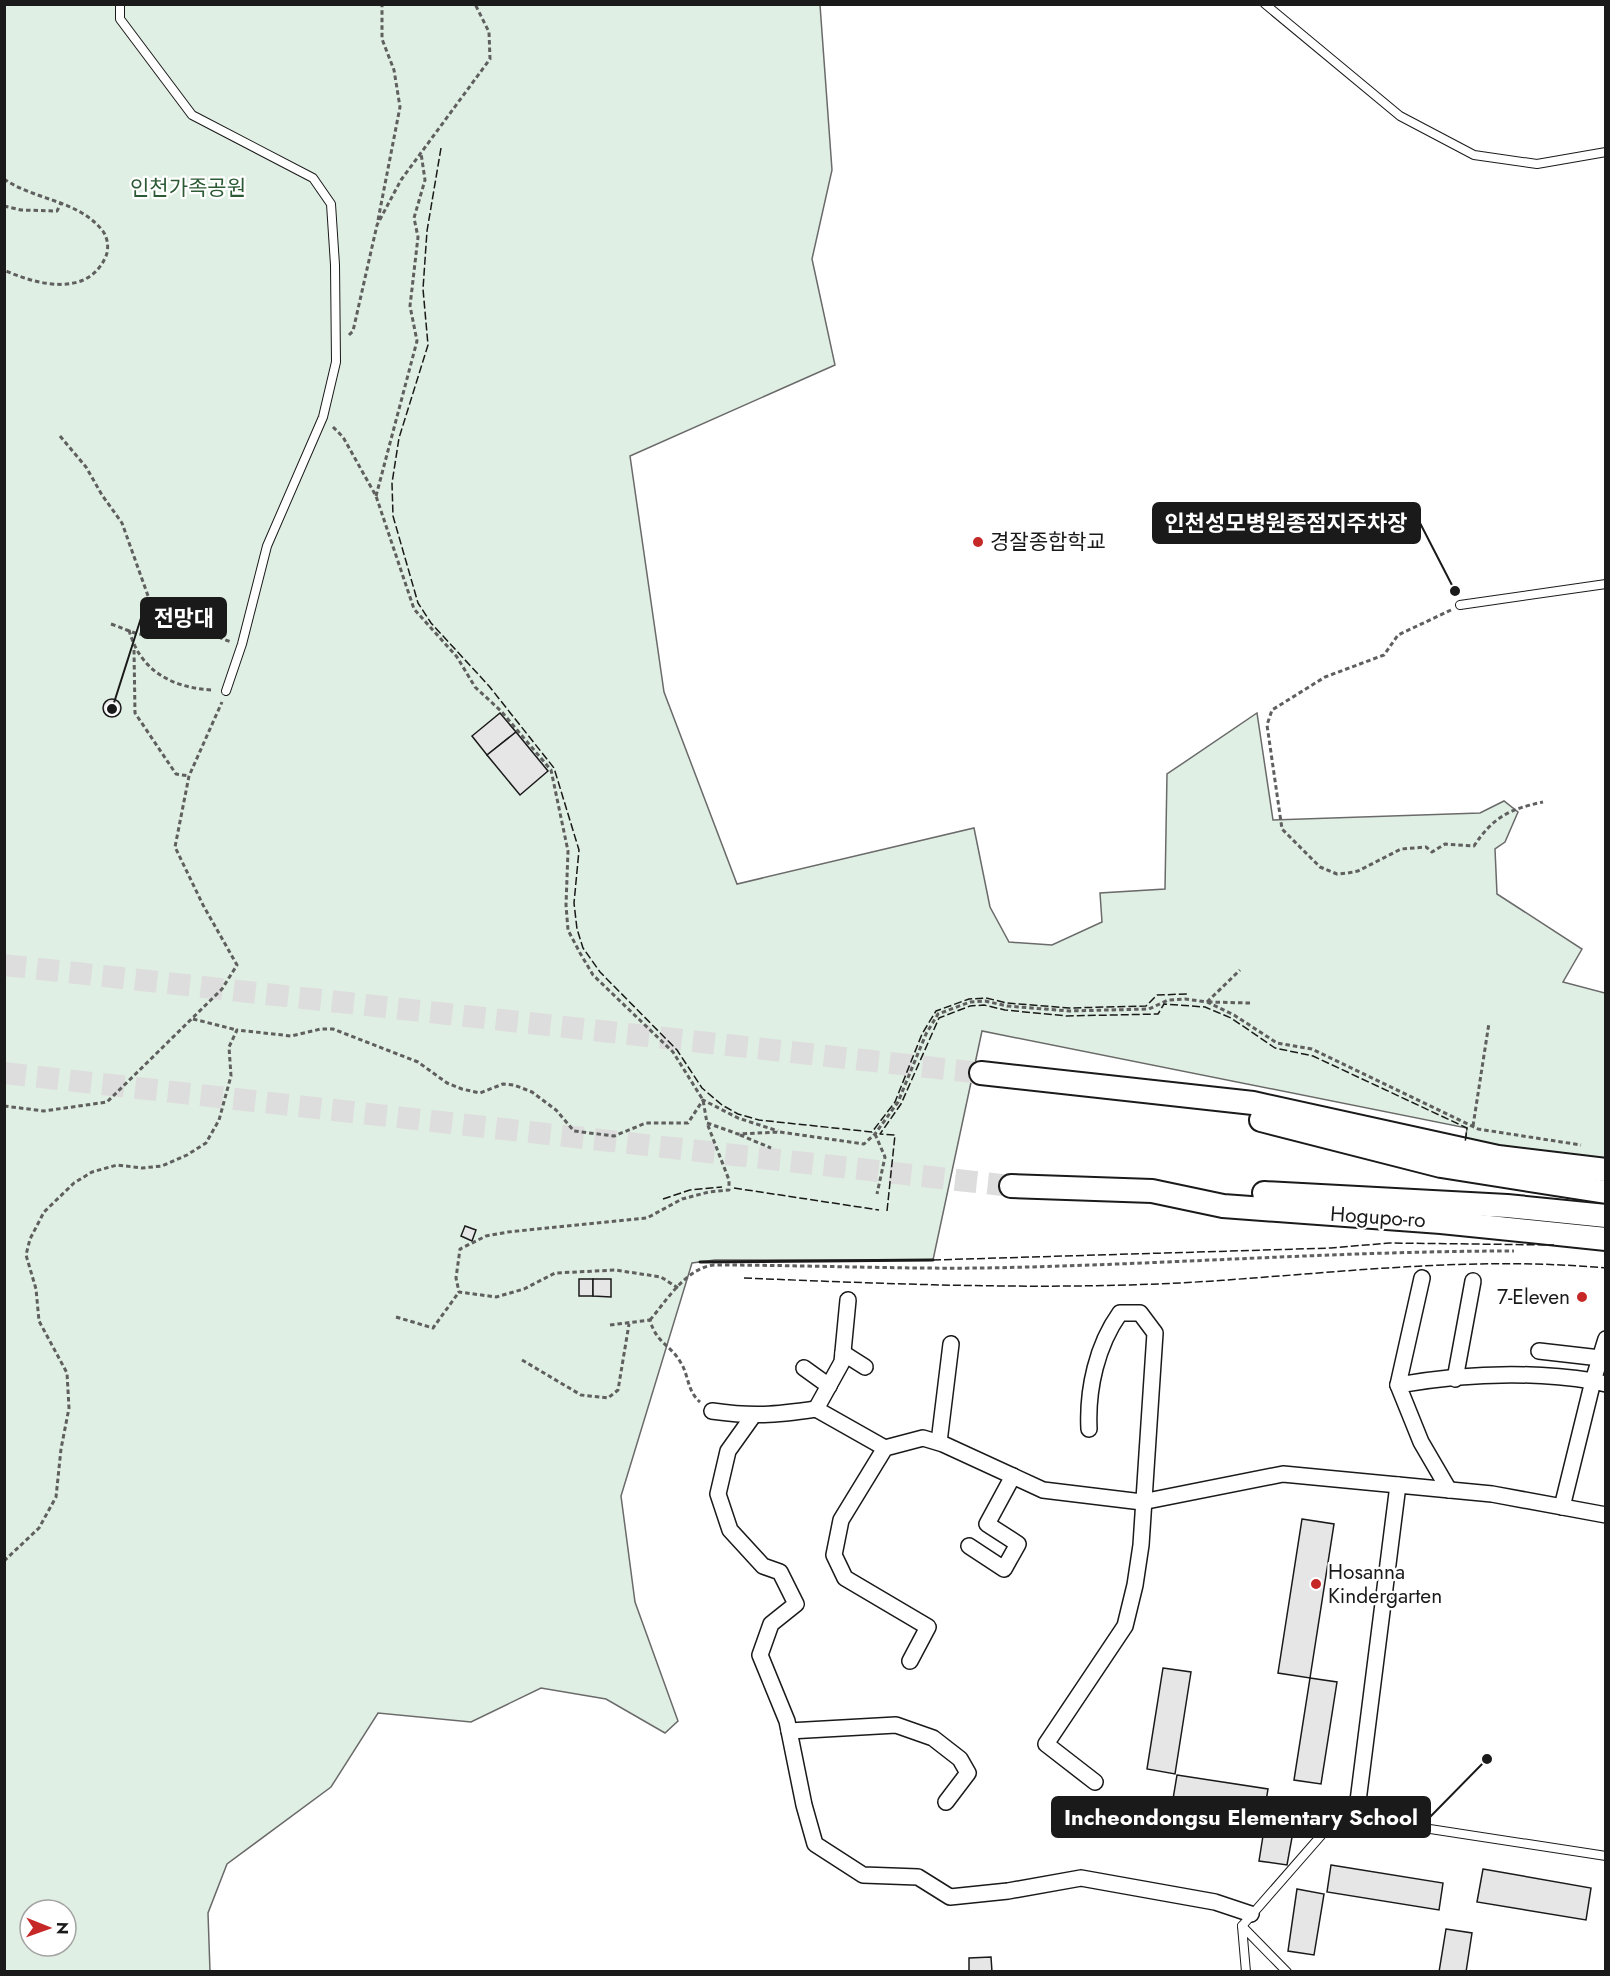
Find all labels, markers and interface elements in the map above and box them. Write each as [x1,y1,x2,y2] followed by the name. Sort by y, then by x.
[130,173,246,203] park label: 인천가족공원
[1153,503,1420,543] callout: 인천성모병원종점지주차장
[1165,507,1407,539] text: 인천성모병원종점지주차장
[990,527,1106,557] place label: 경잘종합학교
[971,535,985,549] marker: 경잘종합학교
[141,598,226,638] callout: 전망대
[154,602,214,634] text: 전망대
[1329,1199,1427,1235] street label: Hogupo-ro
[1497,1282,1570,1312] place label: 7-Eleven
[1575,1290,1589,1304] marker: 7-Eleven
[1328,1557,1442,1611] place label: Hosanna Kindergarten
[1309,1577,1323,1591] marker: Hosanna Kindergarten
[1052,1797,1430,1837] callout: Incheondongsu Elementary School
[1064,1801,1418,1833] text: Incheondongsu Elementary School
[18,1898,78,1958] north arrow
[51,1922,74,1935] text: N

